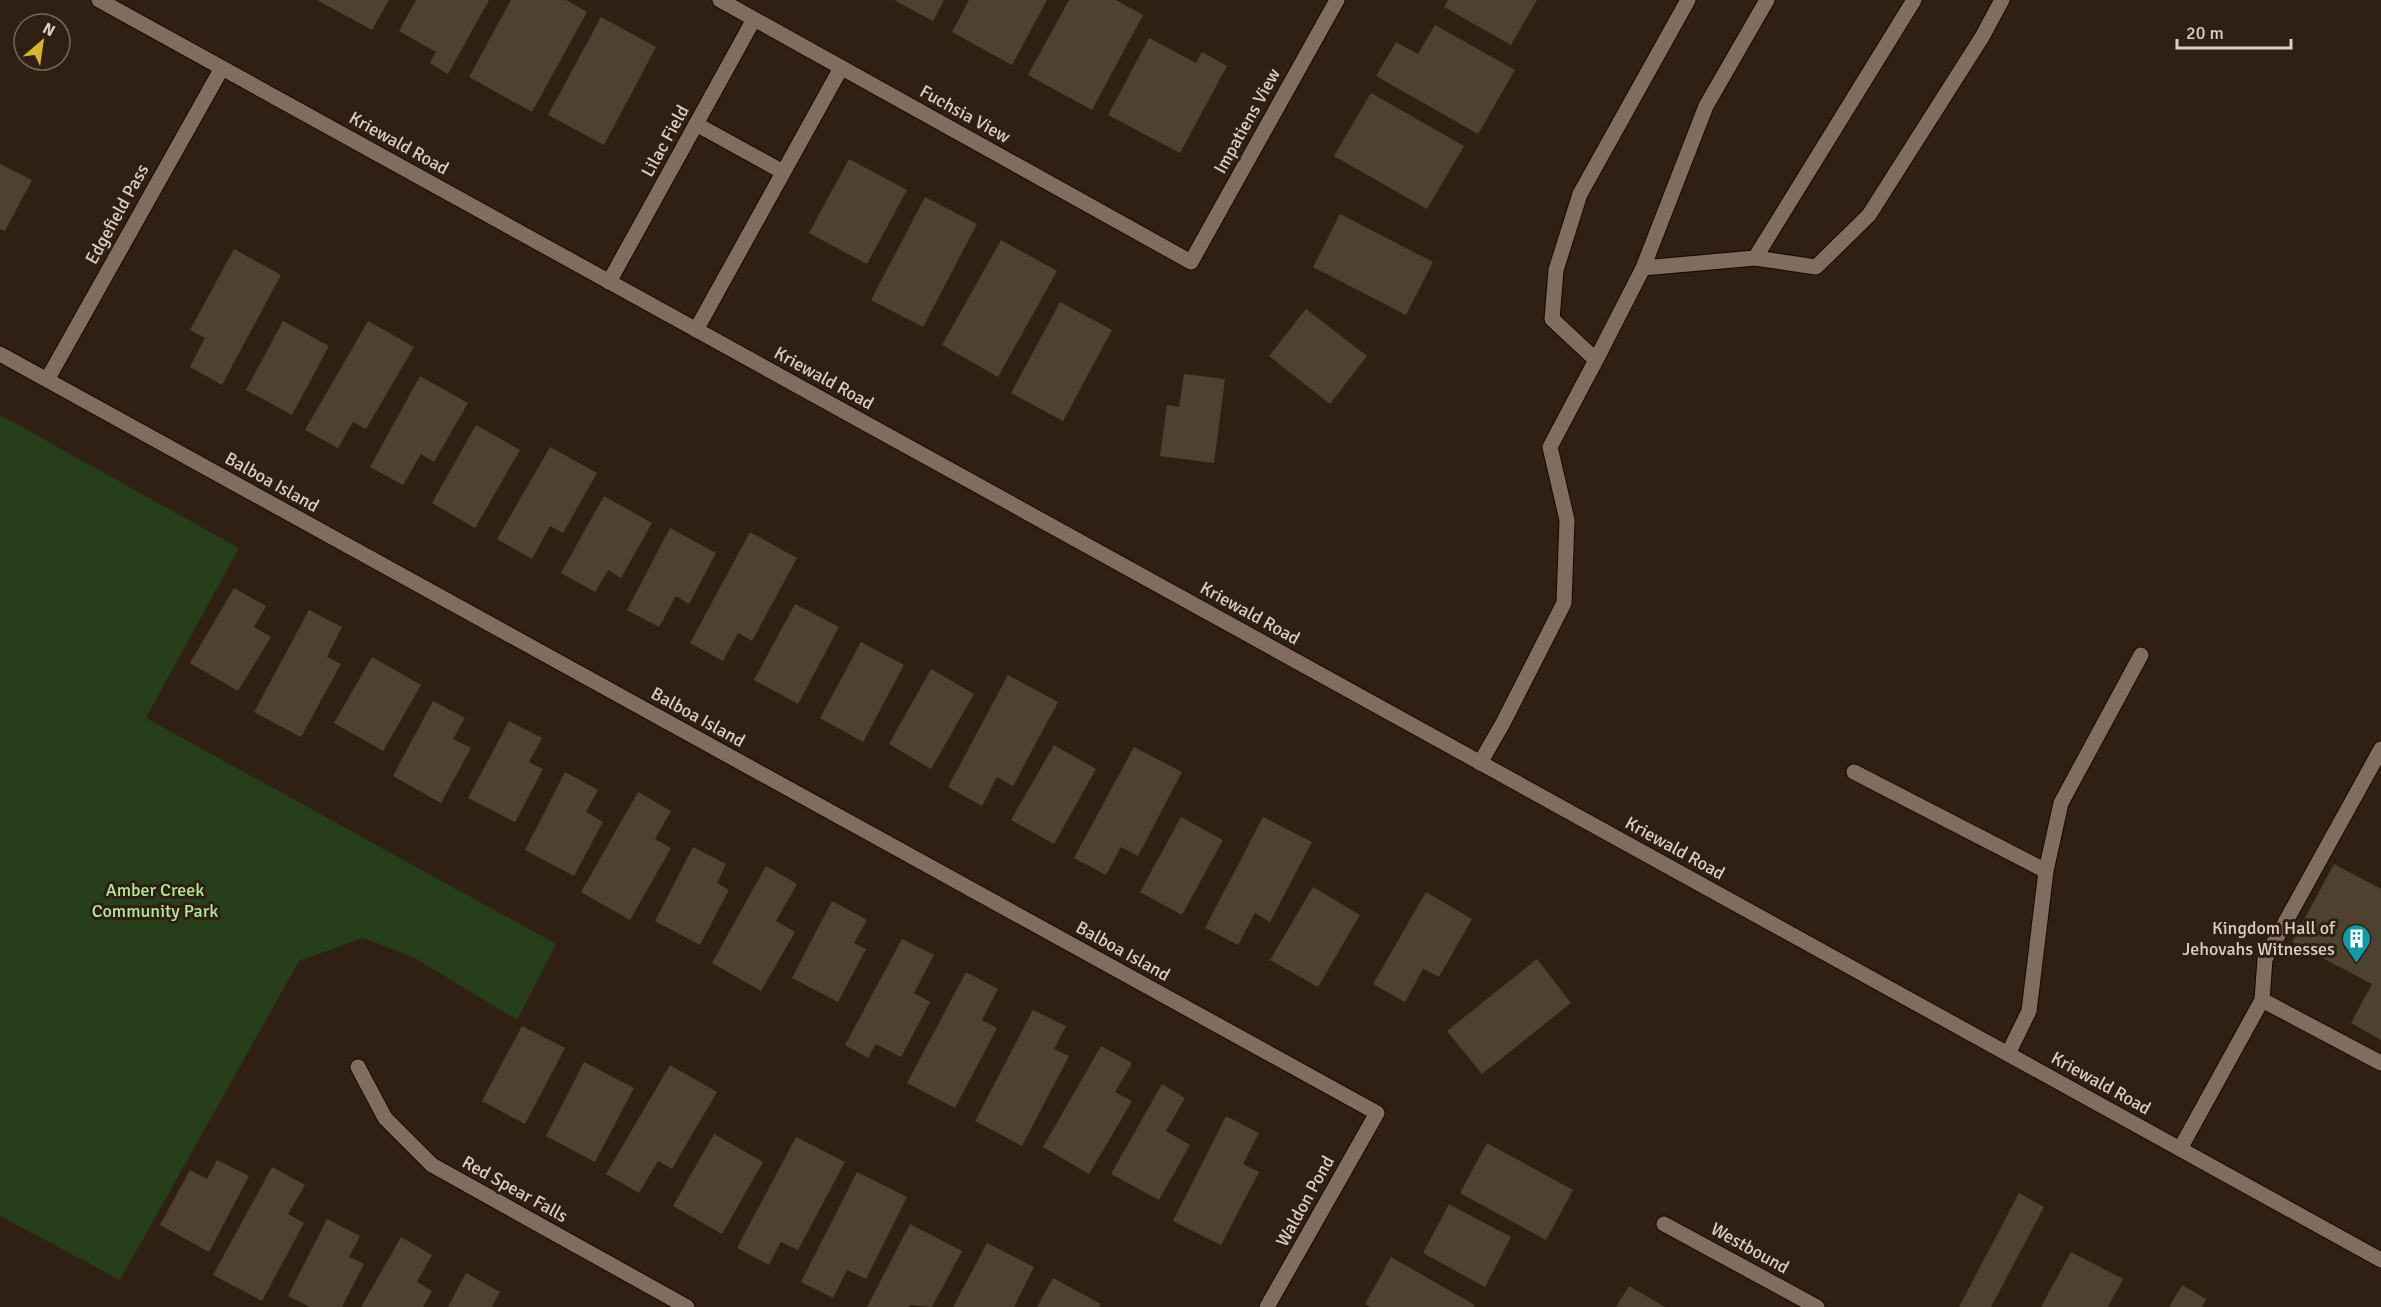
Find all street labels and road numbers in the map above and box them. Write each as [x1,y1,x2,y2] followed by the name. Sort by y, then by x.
[1209,64,1285,178] street label: Impatiens View
[916,80,1014,148] street label: Fuchsia View
[636,101,694,181] street label: Lilac Field
[345,107,453,179] street label: Kriewald Road
[80,160,154,268] street label: Edgefield Pass
[770,342,878,414] street label: Kriewald Road
[221,447,323,517] street label: Balboa Island
[1196,577,1304,649] street label: Kriewald Road
[647,682,749,752] street label: Balboa Island
[1621,812,1729,884] street label: Kriewald Road
[1072,916,1174,986] street label: Balboa Island
[2047,1047,2155,1119] street label: Kriewald Road
[458,1151,572,1227] street label: Red Spear Falls
[1271,1152,1339,1250] street label: Waldon Pond
[1707,1218,1793,1278] street label: Westbound

